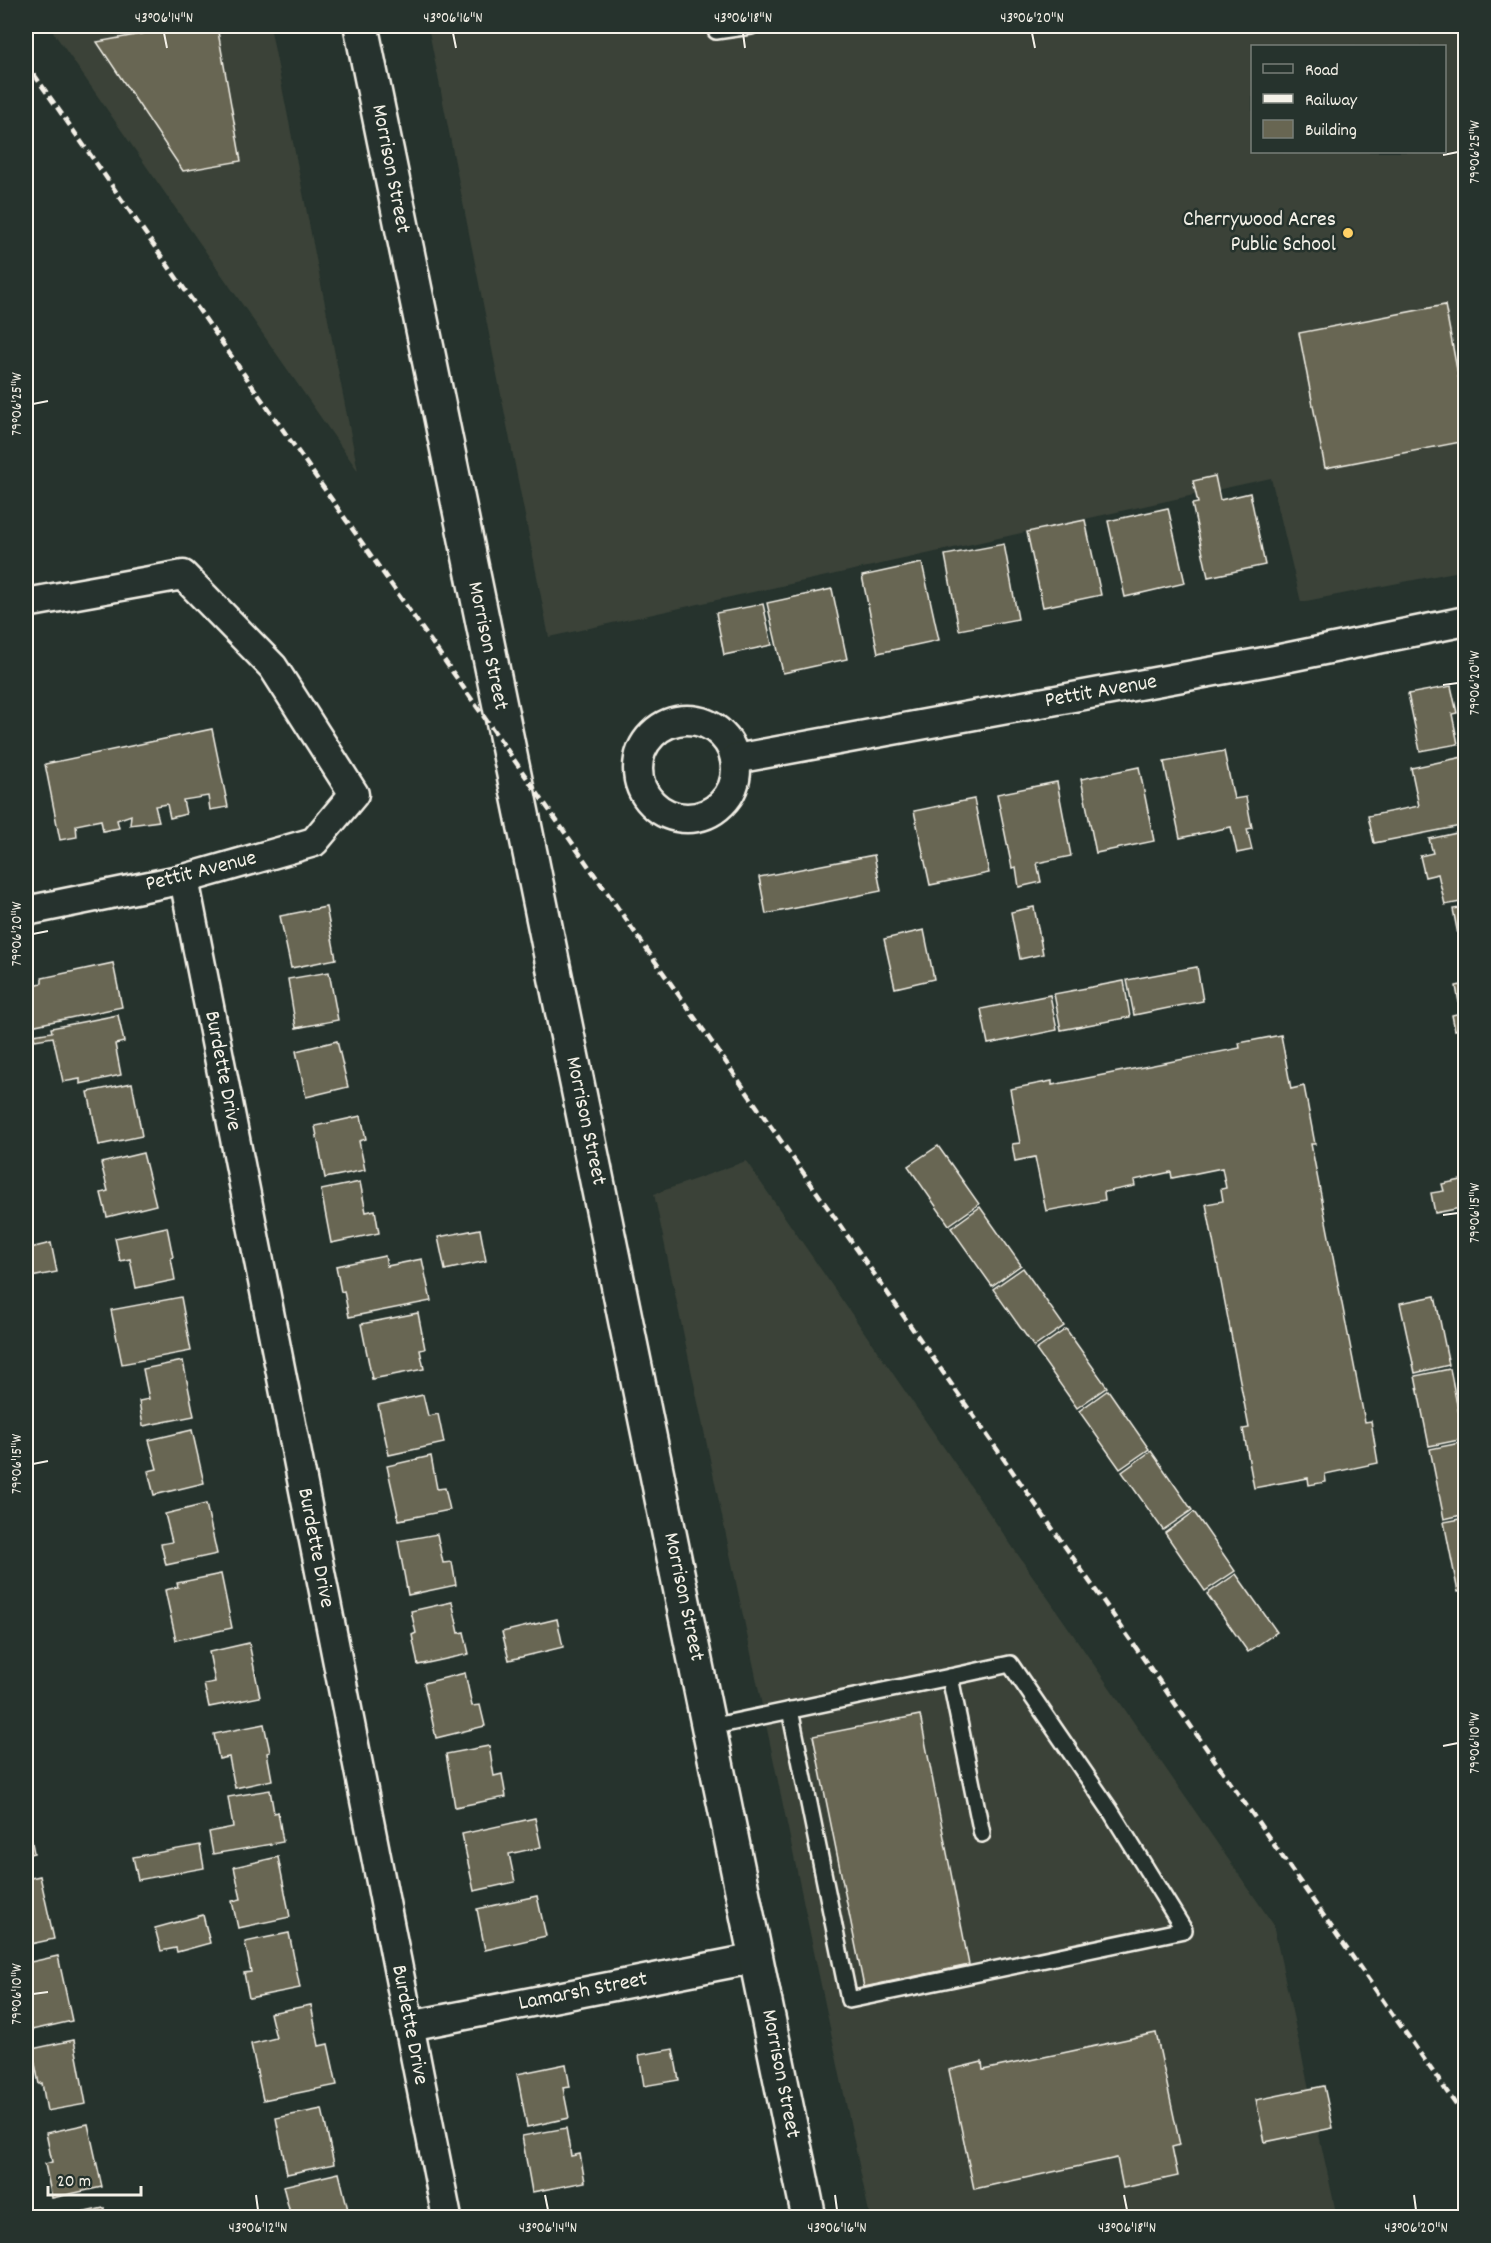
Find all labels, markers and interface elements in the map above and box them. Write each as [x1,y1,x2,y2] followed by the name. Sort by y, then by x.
[135,8,193,30] text: 43°06'14"N
[423,8,483,30] text: 43°06'16"N
[714,8,772,30] text: 43°06'18"N
[1000,8,1064,30] text: 43°06'20"N
[1251,45,1446,153] legend
[1305,59,1339,84] text: Road
[1305,89,1358,114] text: Railway
[362,102,418,236] street label: Morrison Street
[1305,119,1357,144] text: Building
[1465,120,1487,184] text: 79°06'25"W
[1183,205,1336,261] place label: Cherrywood Acres Public School
[1341,226,1355,240] marker: Cherrywood Acres Public School
[7,372,29,436] text: 79°06'25"W
[458,579,516,713] street label: Morrison Street
[1465,650,1487,715] text: 79°06'20"W
[1043,667,1159,717] street label: Pettit Avenue
[142,843,260,901] street label: Pettit Avenue
[7,901,29,966] text: 79°06'20"W
[195,1008,249,1134] street label: Burdette Drive
[556,1054,614,1188] street label: Morrison Street
[1465,1183,1487,1243] text: 79°06'15"W
[7,1434,29,1494] text: 79°06'15"W
[288,1485,342,1611] street label: Burdette Drive
[654,1530,712,1664] street label: Morrison Street
[1465,1712,1487,1774] text: 79°06'10"W
[382,1962,436,2088] street label: Burdette Drive
[7,1963,29,2025] text: 79°06'10"W
[516,1964,650,2020] street label: Lamarsh Street
[752,2007,808,2141] street label: Morrison Street
[48,2159,141,2197] scale bar
[57,2170,91,2195] text: 20 m
[229,2218,287,2240] text: 43°06'12"N
[519,2218,577,2240] text: 43°06'14"N
[807,2218,867,2240] text: 43°06'16"N
[1098,2218,1156,2240] text: 43°06'18"N
[1384,2218,1448,2240] text: 43°06'20"N

